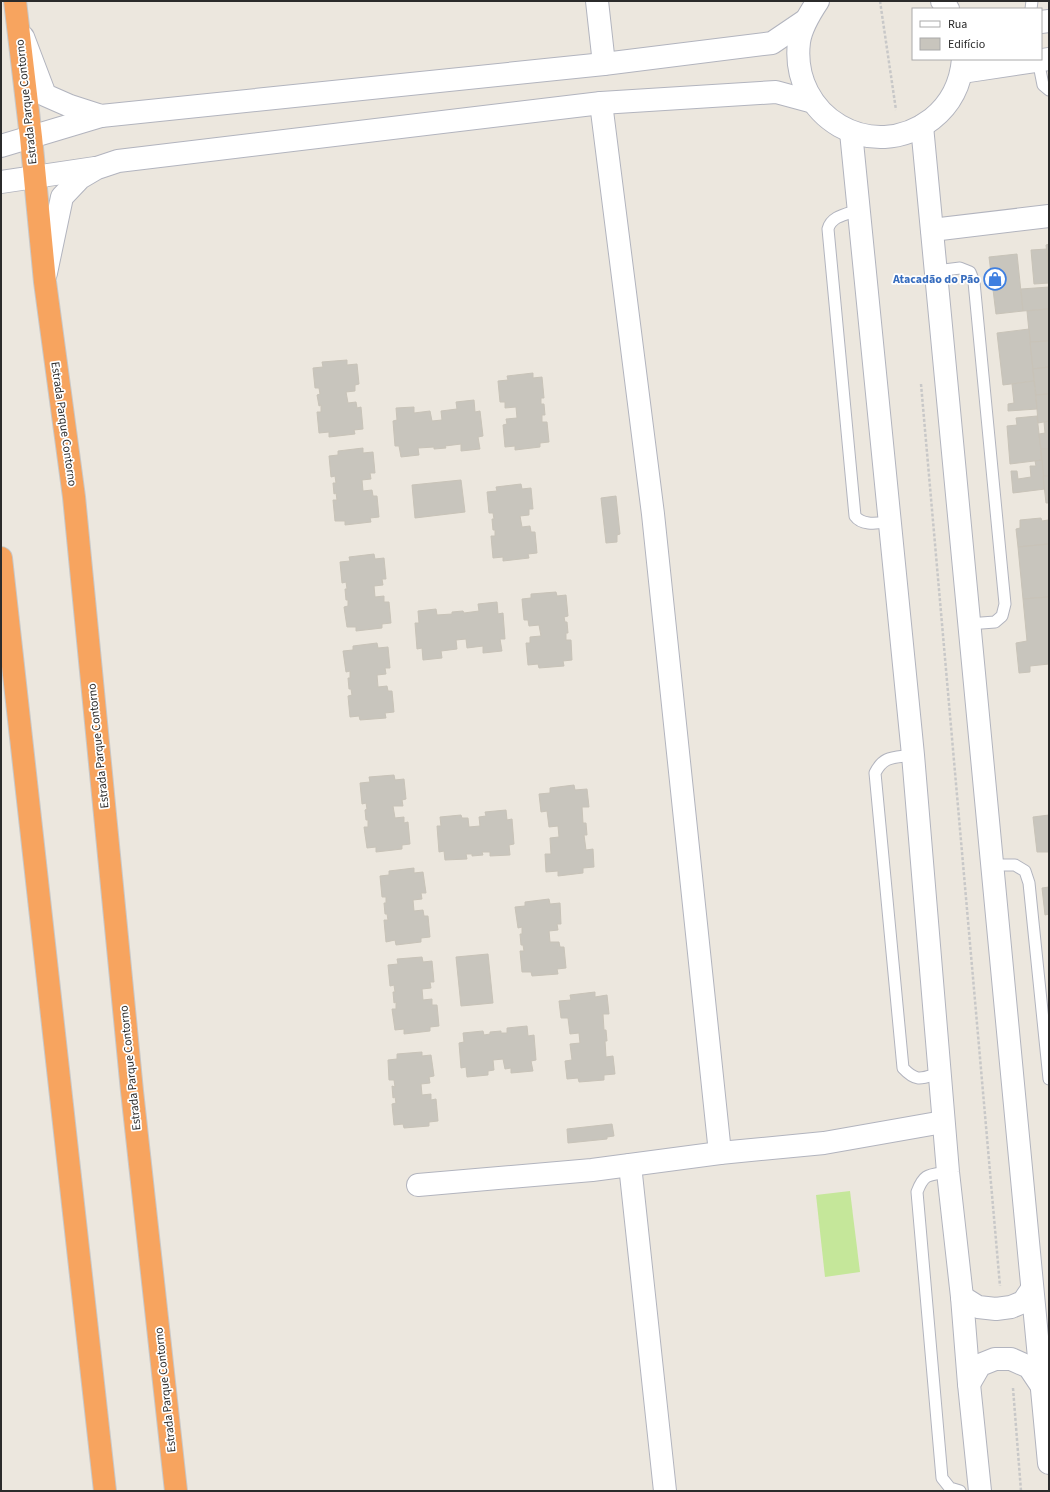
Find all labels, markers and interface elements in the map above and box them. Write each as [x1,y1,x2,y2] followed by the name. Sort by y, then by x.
[912,8,1042,60] legend
[948,16,967,33] text: Rua
[948,36,985,53] text: Edifício
[11,39,42,165] street label: Estrada Parque Contorno
[982,266,1008,292] shop icon: Atacadão do Pão
[892,271,980,288] place label: Atacadão do Pão
[46,361,81,487] street label: Estrada Parque Contorno
[83,683,114,809] street label: Estrada Parque Contorno
[115,1005,146,1131] street label: Estrada Parque Contorno
[150,1327,181,1453] street label: Estrada Parque Contorno

